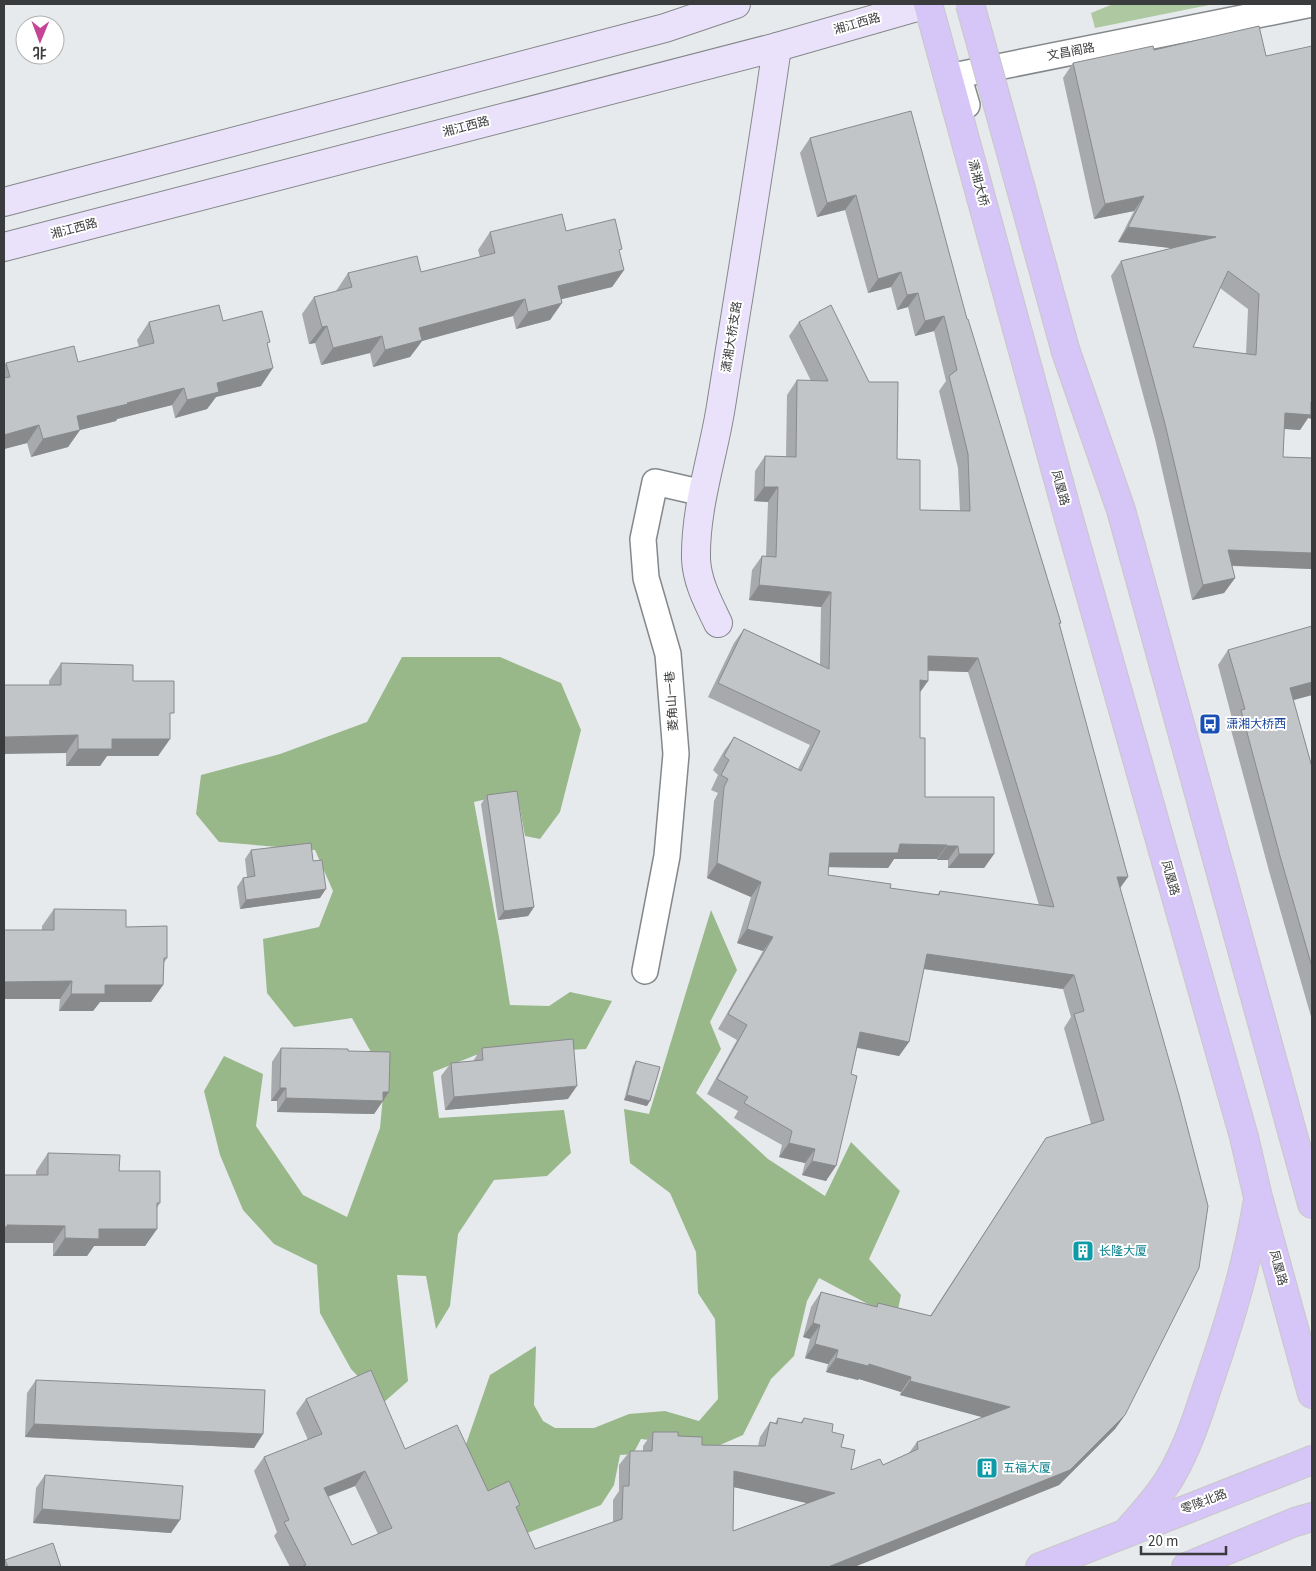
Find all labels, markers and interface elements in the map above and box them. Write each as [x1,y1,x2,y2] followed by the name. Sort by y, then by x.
[832,9,882,39] street label: 湘江西路
[15,15,65,65] north arrow
[1046,39,1096,65] street label: 文昌阁路
[33,42,47,62] text: 北
[441,113,491,141] street label: 湘江西路
[964,158,992,208] street label: 潇湘大桥
[49,215,99,243] street label: 湘江西路
[718,300,746,374] street label: 潇湘大桥支路
[1047,468,1073,508] street label: 凤凰路
[661,670,683,732] street label: 菱角山一巷
[1198,712,1222,736] bus stop icon: 潇湘大桥西
[1226,716,1286,733] place label: 潇湘大桥西
[1157,858,1183,898] street label: 凤凰路
[1071,1239,1095,1263] building icon: 长隆大厦
[1099,1243,1147,1260] place label: 长隆大厦
[1265,1248,1291,1288] street label: 凤凰路
[975,1456,999,1480] building icon: 五福大厦
[1003,1460,1051,1477] place label: 五福大厦
[1179,1485,1229,1519] street label: 零陵北路
[1141,1524,1226,1556] scale bar
[1148,1531,1178,1552] text: 20 m

